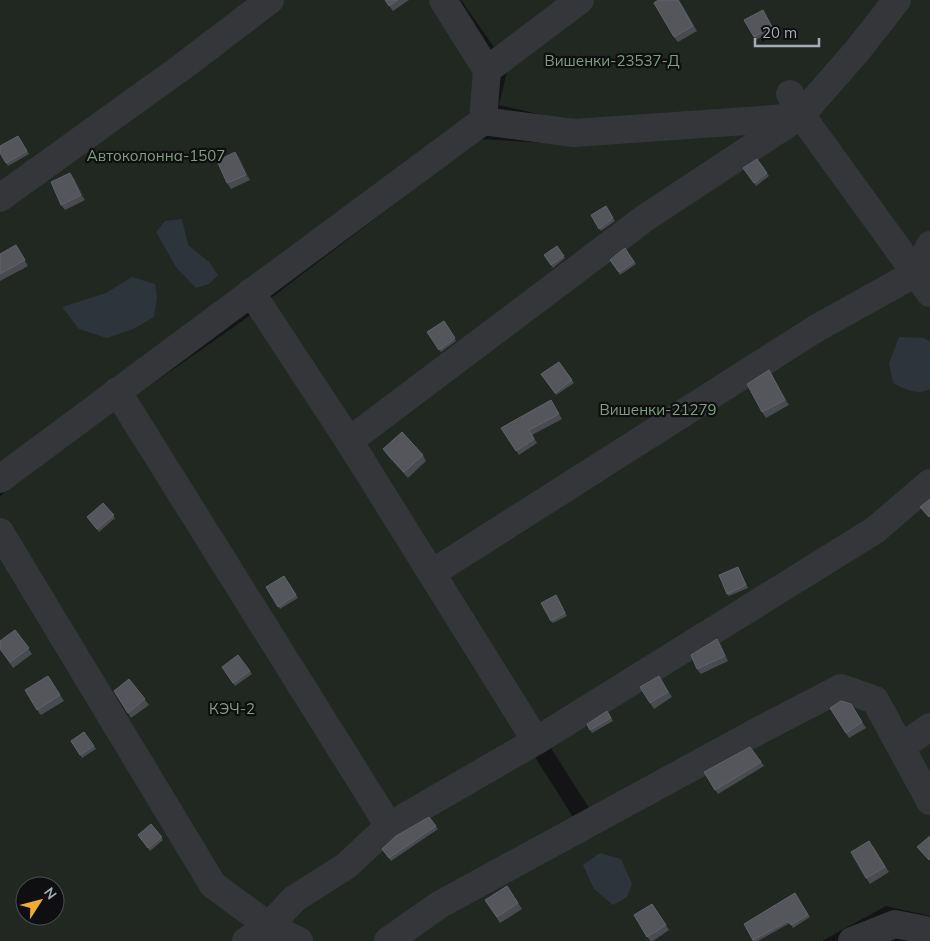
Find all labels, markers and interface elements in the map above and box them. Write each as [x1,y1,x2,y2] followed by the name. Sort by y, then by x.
[755,15,819,47] scale bar
[762,23,797,42] text: 20 m
[544,51,680,70] park label: Вишенки-23537-Д
[87,146,225,165] park label: Автоколонна-1507
[599,400,717,419] park label: Вишенки-21279
[209,699,255,718] park label: КЭЧ-2
[15,876,65,926] north arrow
[40,884,61,903] text: N

